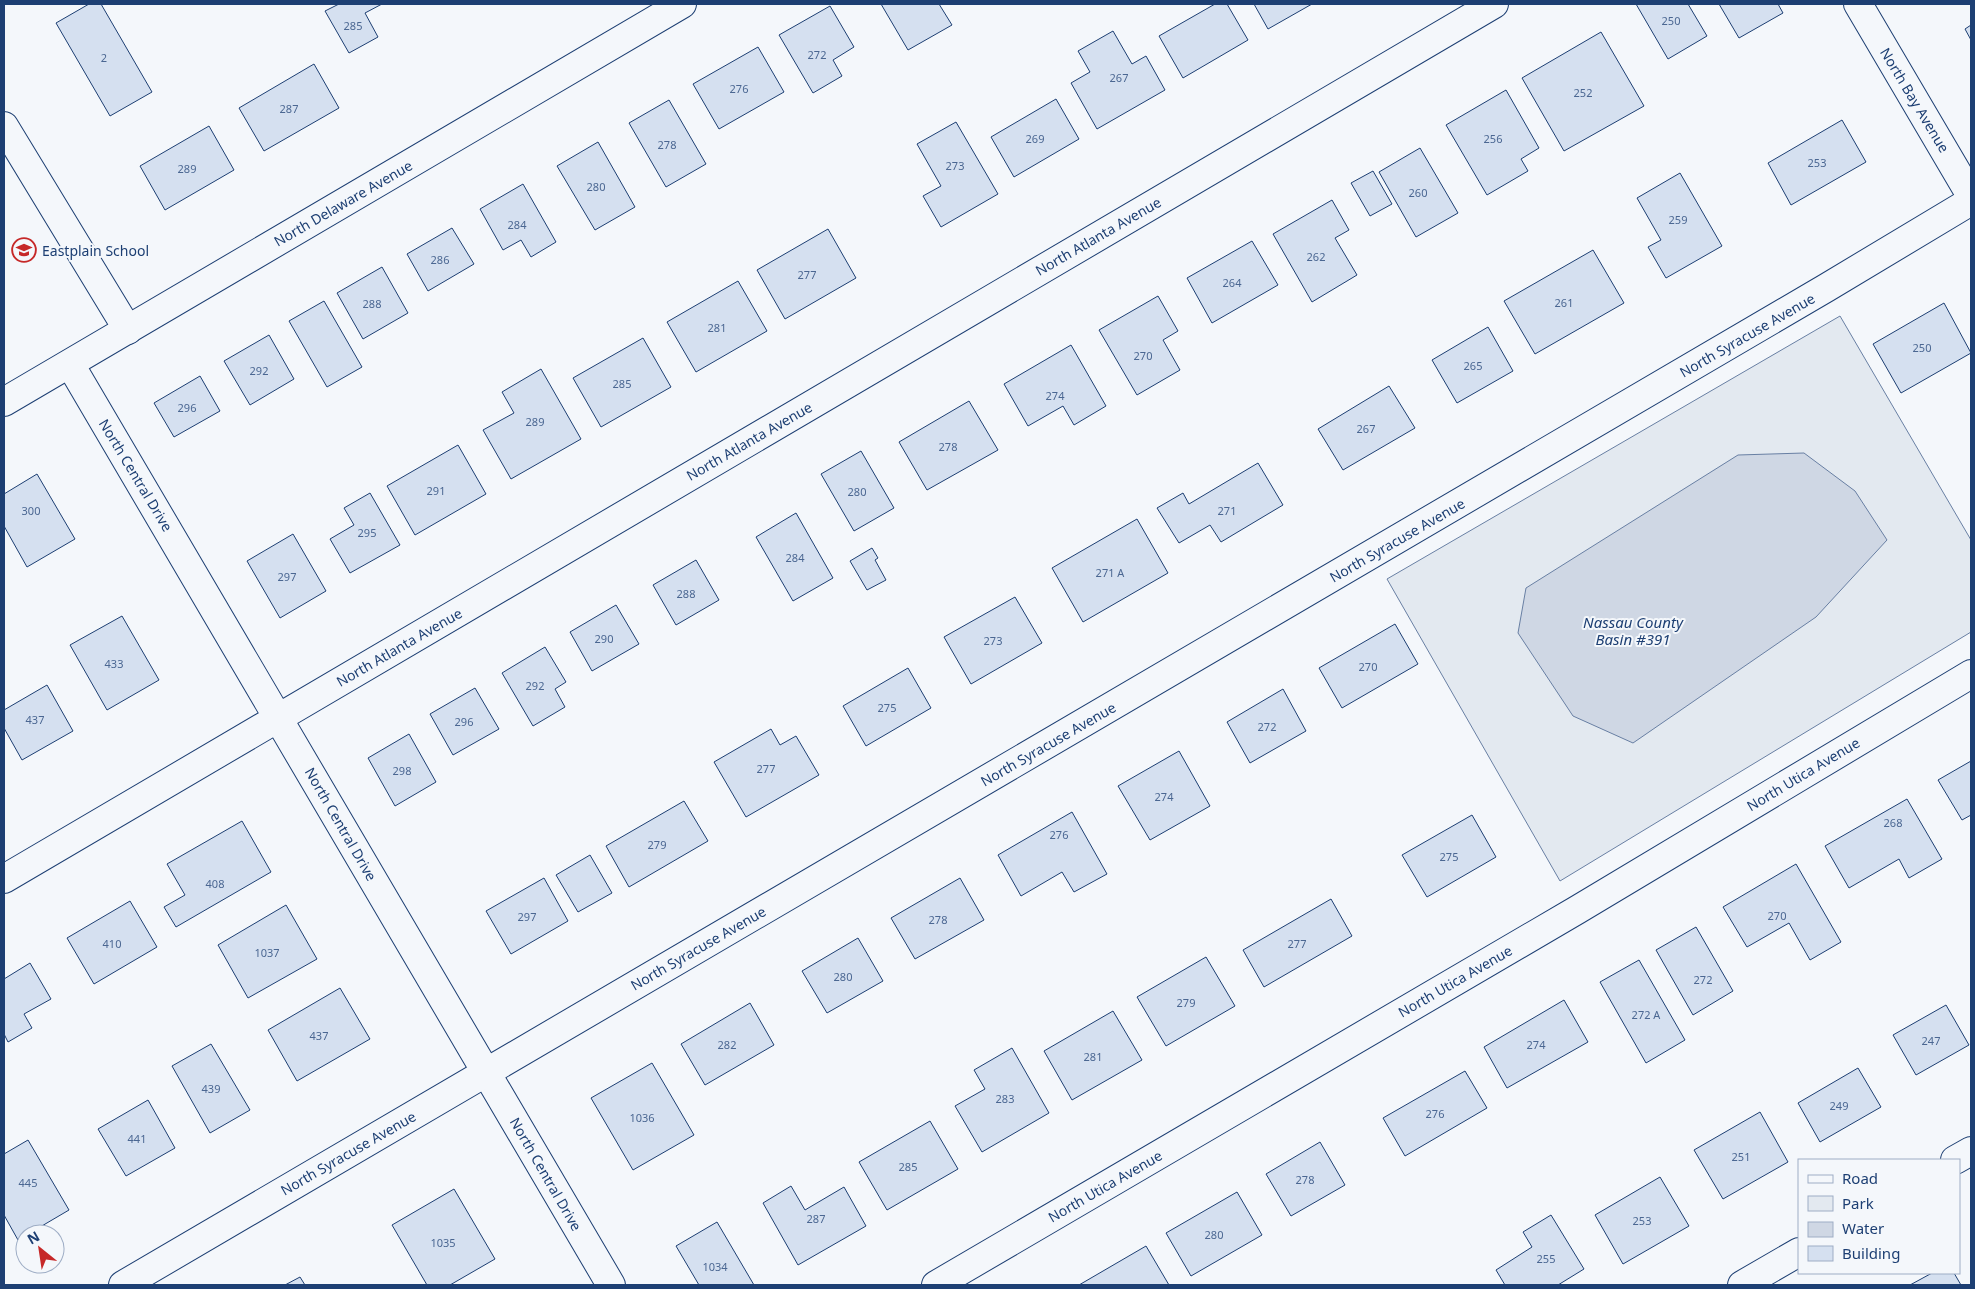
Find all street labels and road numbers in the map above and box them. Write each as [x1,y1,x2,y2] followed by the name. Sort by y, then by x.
[1876,44,1954,156] street label: North Bay Avenue
[270,156,416,250] street label: North Delaware Avenue
[1032,192,1164,280] street label: North Atlanta Avenue
[1676,288,1818,382] street label: North Syracuse Avenue
[683,397,815,485] street label: North Atlanta Avenue
[95,415,177,535] street label: North Central Drive
[1326,493,1468,587] street label: North Syracuse Avenue
[333,603,465,691] street label: North Atlanta Avenue
[977,697,1119,791] street label: North Syracuse Avenue
[1743,733,1863,815] street label: North Utica Avenue
[301,764,381,884] street label: North Central Drive
[627,901,769,995] street label: North Syracuse Avenue
[1395,941,1515,1021] street label: North Utica Avenue
[277,1106,419,1200] street label: North Syracuse Avenue
[506,1114,586,1234] street label: North Central Drive
[1045,1146,1165,1226] street label: North Utica Avenue

